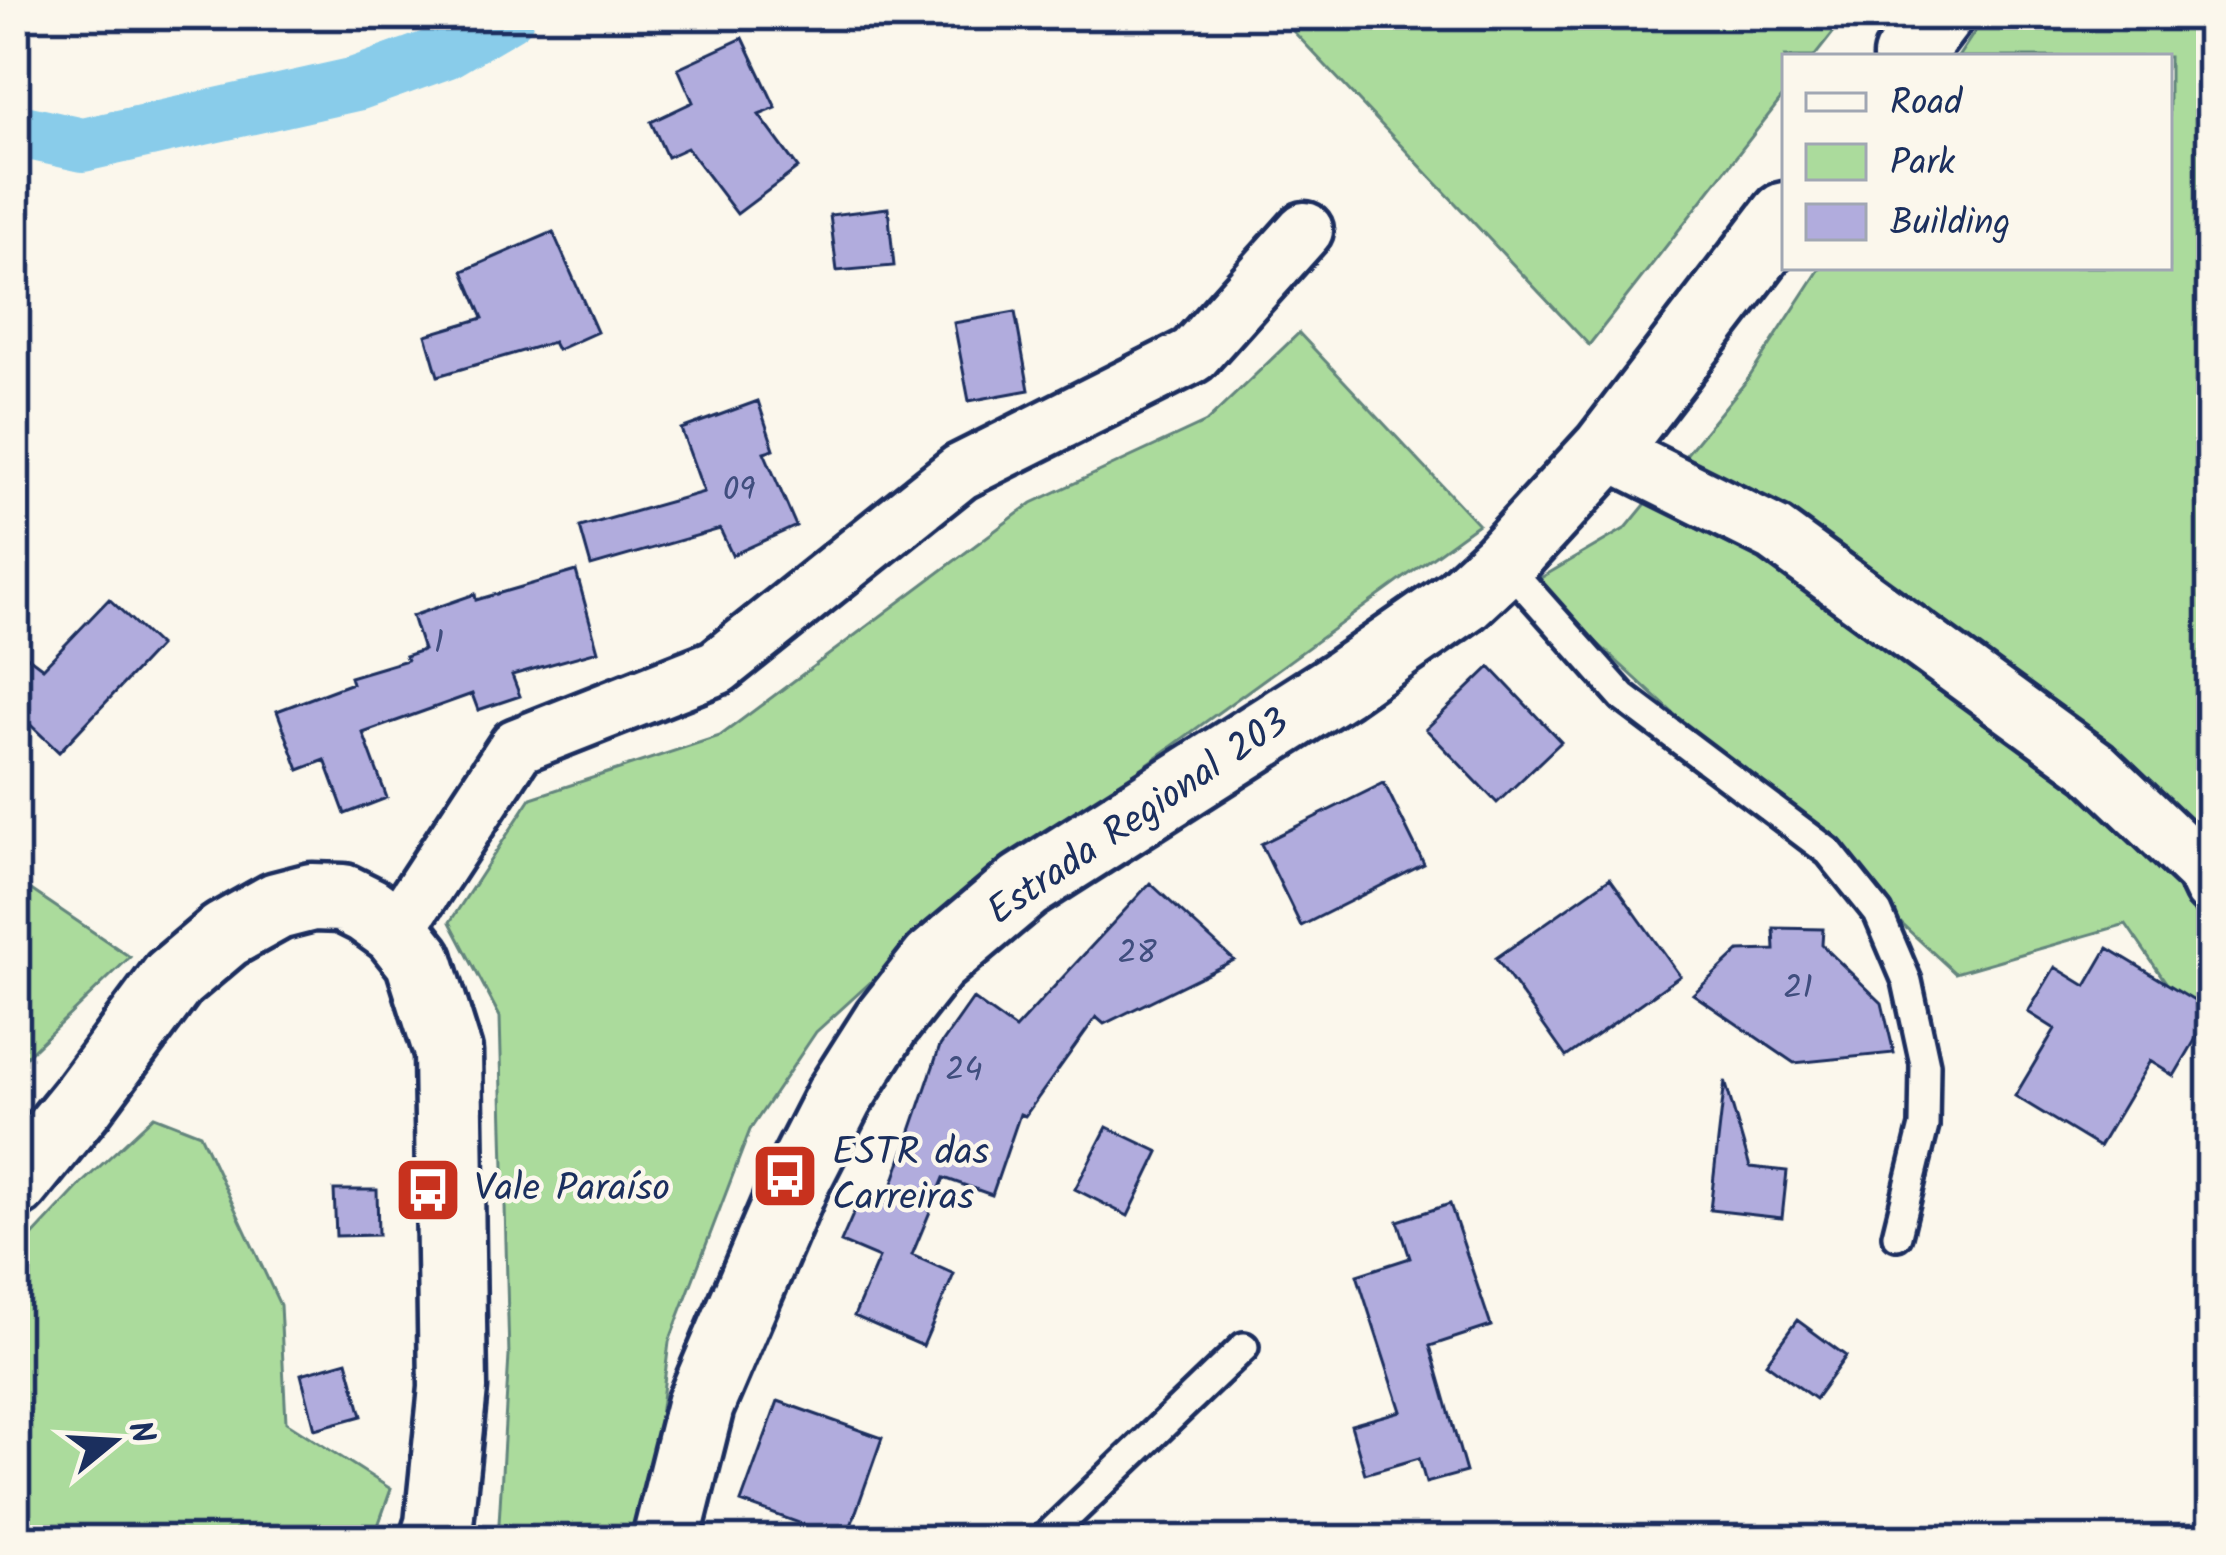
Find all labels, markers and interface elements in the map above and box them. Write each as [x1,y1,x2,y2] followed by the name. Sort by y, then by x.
[1782,54,2172,270] legend
[1890,76,1963,133] text: Road
[1890,136,1956,193] text: Park
[1890,196,2010,253] text: Building
[723,465,755,518] house number: 09
[434,618,444,671] house number: 1
[975,693,1303,943] street label: Estrada Regional 203
[1117,928,1157,981] house number: 28
[1783,963,1813,1016] house number: 21
[945,1045,983,1098] house number: 24
[832,1123,990,1230] place label: ESTR das Carreiras
[750,1141,820,1211] bus stop icon: ESTR das Carreiras
[393,1155,463,1225] bus stop icon: Vale Paraíso
[474,1159,670,1221] place label: Vale Paraíso
[54,1381,174,1501] north arrow
[111,1415,168,1451] text: N

